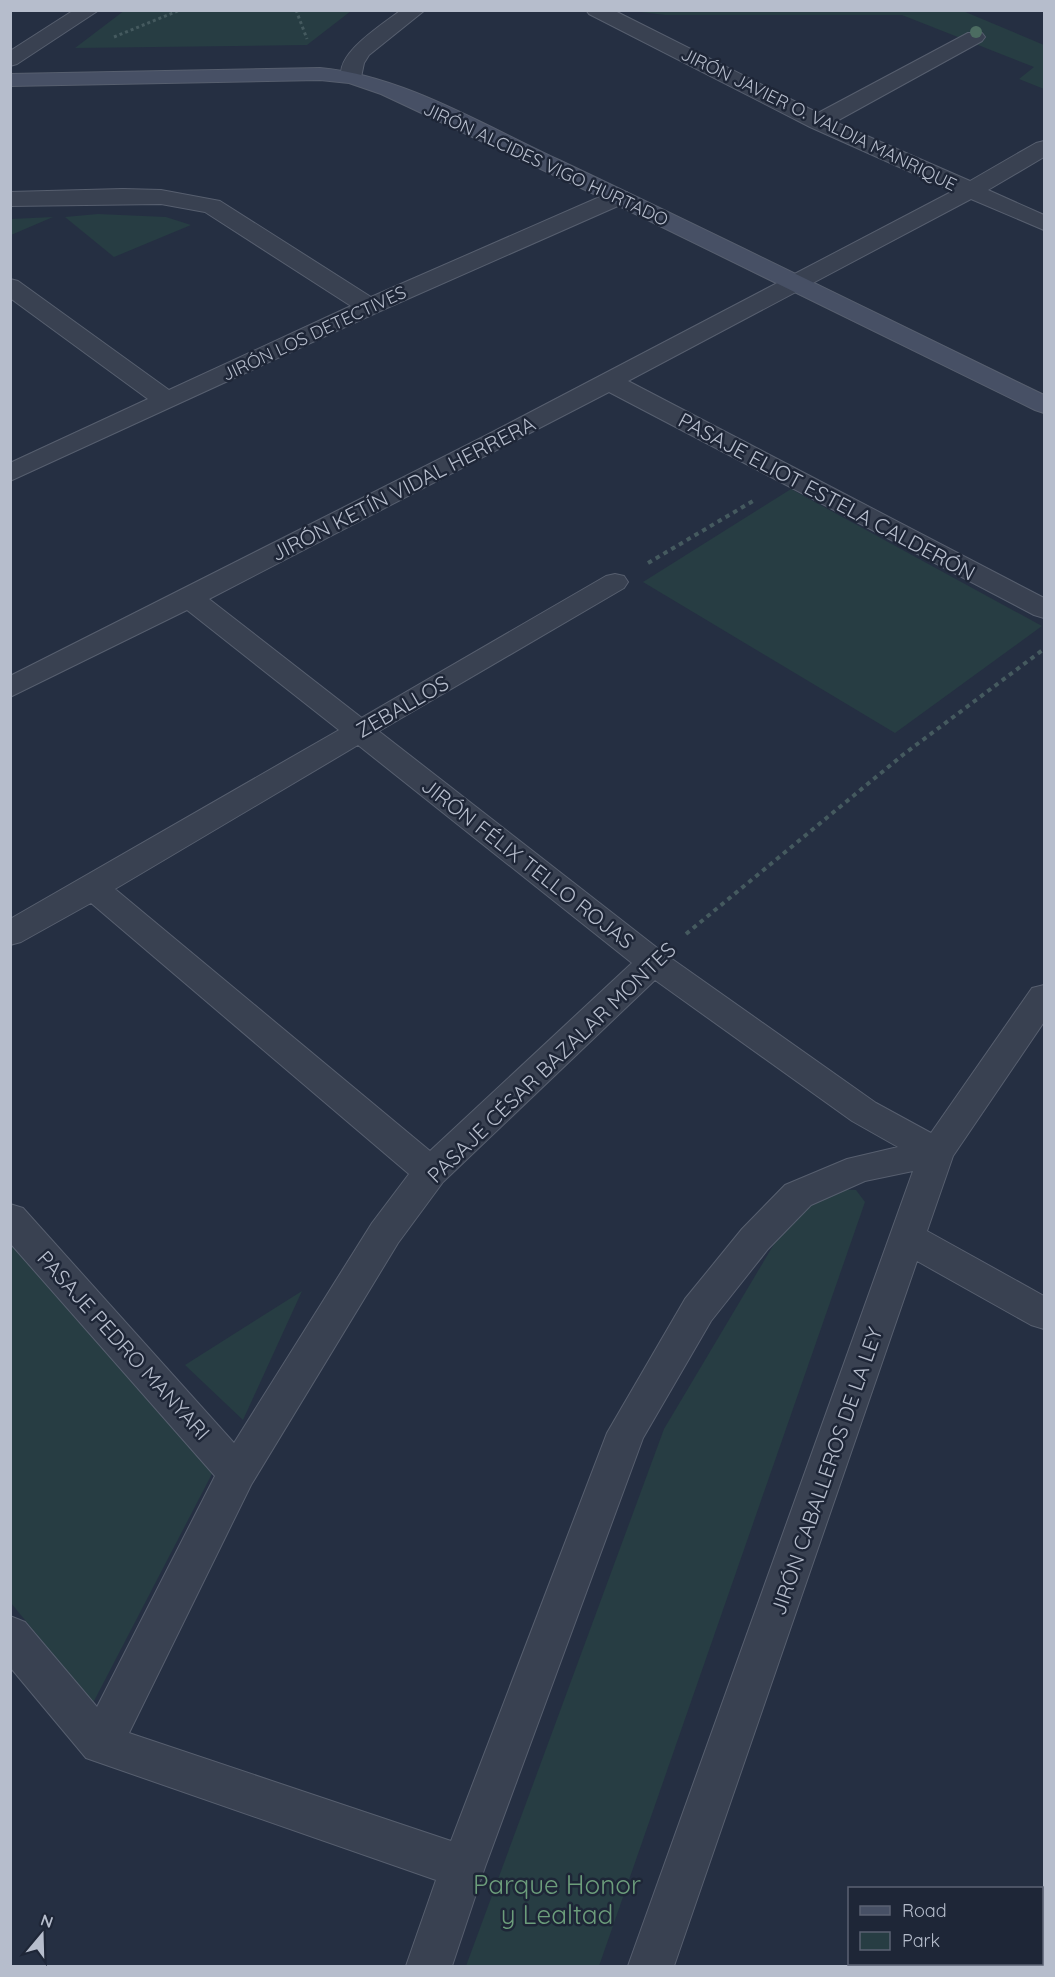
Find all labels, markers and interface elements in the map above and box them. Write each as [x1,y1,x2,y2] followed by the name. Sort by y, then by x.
[677,42,961,196] street label: JIRÓN JAVIER O. VALDIA MANRIQUE
[420,97,672,231] street label: JIRÓN ALCIDES VIGO HURTADO
[218,280,410,386] street label: JIRÓN LOS DETECTIVES
[674,406,980,586] street label: PASAJE ELIOT ESTELA CALDERÓN
[267,410,539,566] street label: JIRÓN KETÍN VIDAL HERRERA
[351,669,453,743] street label: ZEBALLOS
[417,772,639,954] street label: JIRÓN FÉLIX TELLO ROJAS
[421,936,681,1188] street label: PASAJE CÉSAR BAZALAR MONTES
[32,1245,216,1445] street label: PASAJE PEDRO MANYARI
[764,1323,888,1618] street label: JIRÓN CABALLEROS DE LA LEY
[473,1868,641,1931] park label: Parque Honor y Lealtad
[848,1887,1043,1965] legend
[902,1899,947,1922] text: Road
[12,1905,72,1965] north arrow
[38,1909,56,1932] text: N
[902,1929,940,1952] text: Park

